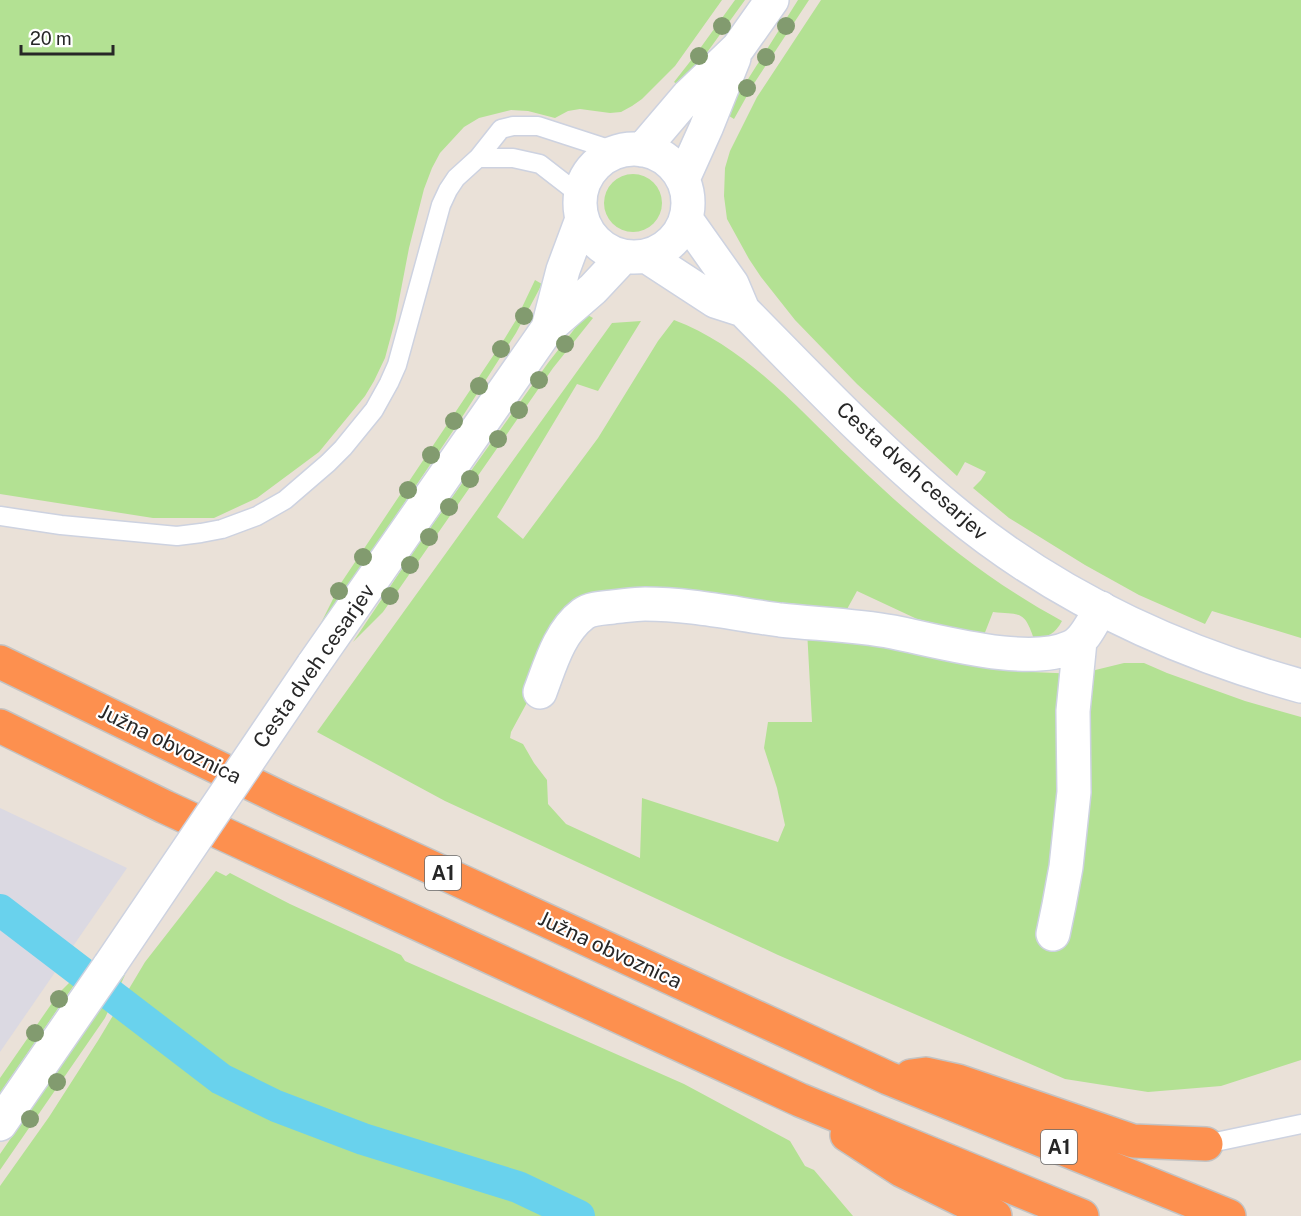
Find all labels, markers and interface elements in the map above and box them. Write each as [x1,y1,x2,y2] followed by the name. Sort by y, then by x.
[21,18,112,56] scale bar
[30,28,72,49] text: 20 m
[832,396,993,545] street label: Cesta dveh cesarjev
[248,579,380,752] street label: Cesta dveh cesarjev
[95,698,246,789] street label: Južna obvoznica
[425,856,461,890] road number: A1
[534,905,686,994] street label: Južna obvoznica
[1041,1130,1077,1164] road number: A1

